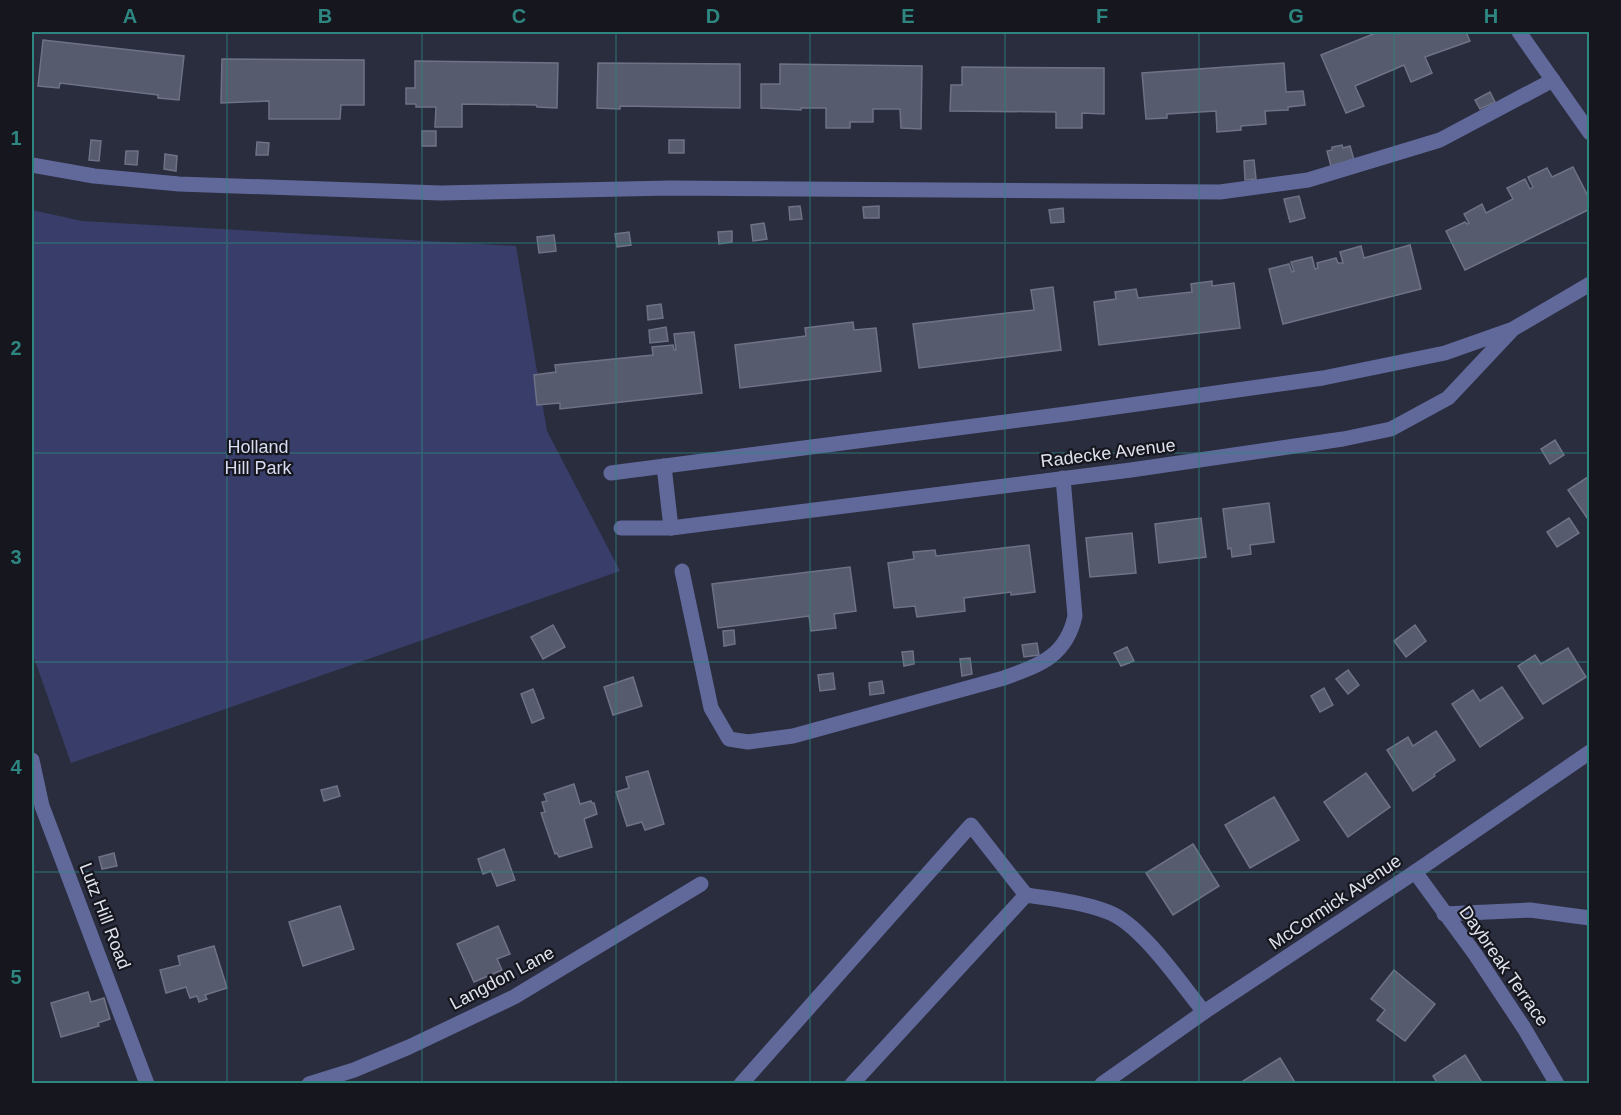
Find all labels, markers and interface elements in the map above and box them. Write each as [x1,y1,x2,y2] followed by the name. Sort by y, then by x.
[123,5,137,27] text: A
[318,5,332,27] text: B
[512,5,526,27] text: C
[706,5,720,27] text: D
[901,5,915,27] text: E
[1096,5,1108,27] text: F
[1288,5,1304,27] text: G
[1484,5,1498,27] text: H
[10,127,22,149] text: 1
[10,337,22,359] text: 2
[1039,435,1177,471] street label: Radecke Avenue
[224,437,293,478] park label: Holland Hill Park
[10,546,22,568] text: 3
[10,756,22,778] text: 4
[1265,850,1405,954] street label: McCormick Avenue
[76,860,134,972] street label: Lutz Hill Road
[1455,902,1553,1030] street label: Daybreak Terrace
[446,942,558,1014] street label: Langdon Lane
[10,966,22,988] text: 5

